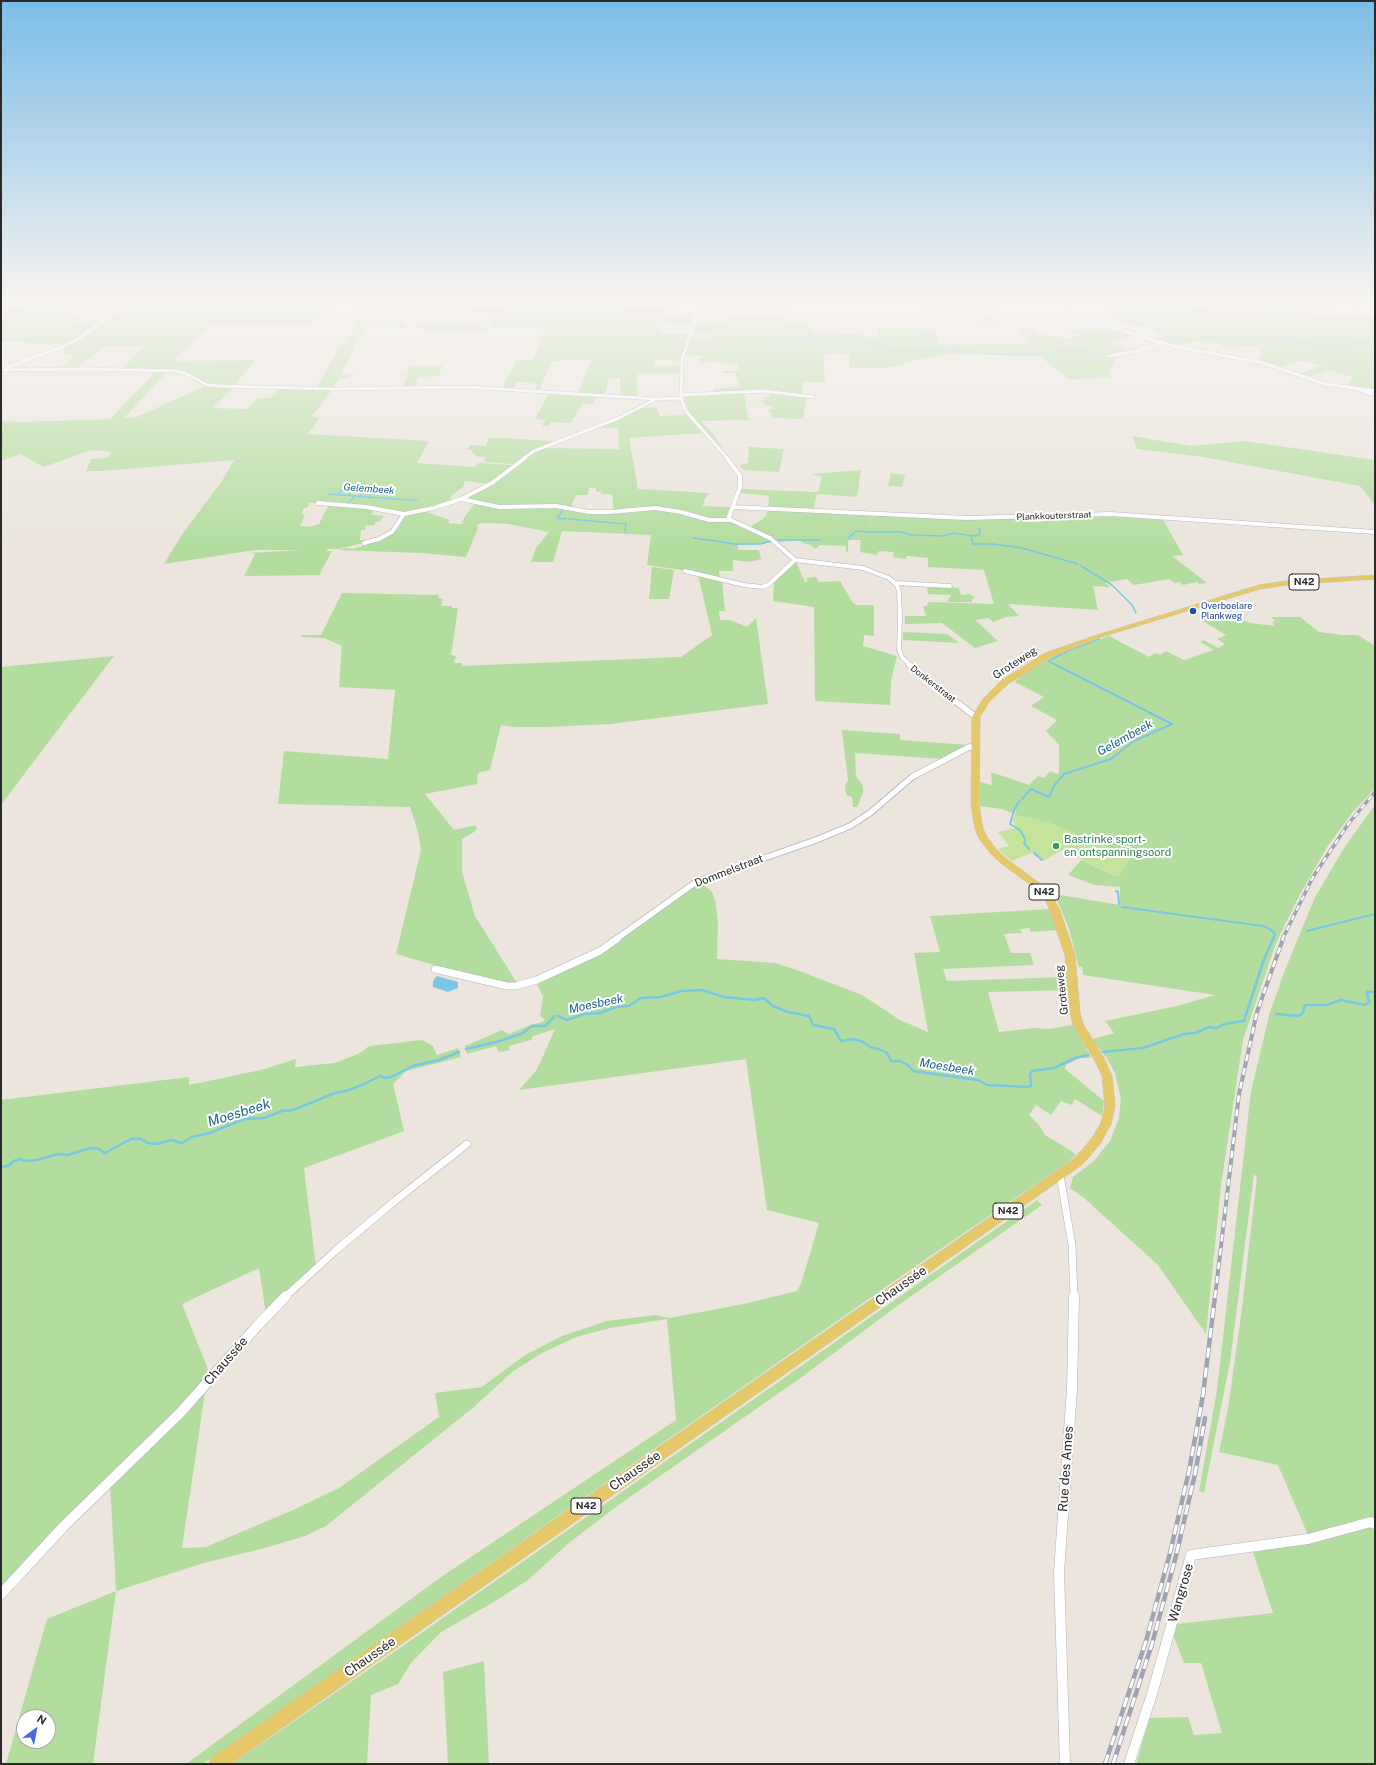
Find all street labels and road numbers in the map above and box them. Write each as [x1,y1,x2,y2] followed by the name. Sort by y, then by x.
[1016,509,1092,523] street label: Plankkouterstraat
[1289,574,1319,590] road number: N42
[990,644,1040,682] street label: Groteweg
[908,663,958,705] street label: Donkerstraat
[693,852,765,890] street label: Dommelstraat
[1029,884,1059,900] road number: N42
[1053,964,1071,1016] street label: Groteweg
[993,1203,1023,1219] road number: N42
[872,1263,930,1309] street label: Chaussée
[201,1334,251,1388] street label: Chaussée
[1055,1426,1077,1512] street label: Rue des Ames
[606,1448,664,1494] street label: Chaussée
[571,1498,601,1514] road number: N42
[1165,1562,1197,1624] street label: Wangrose
[341,1634,399,1680] street label: Chaussée

